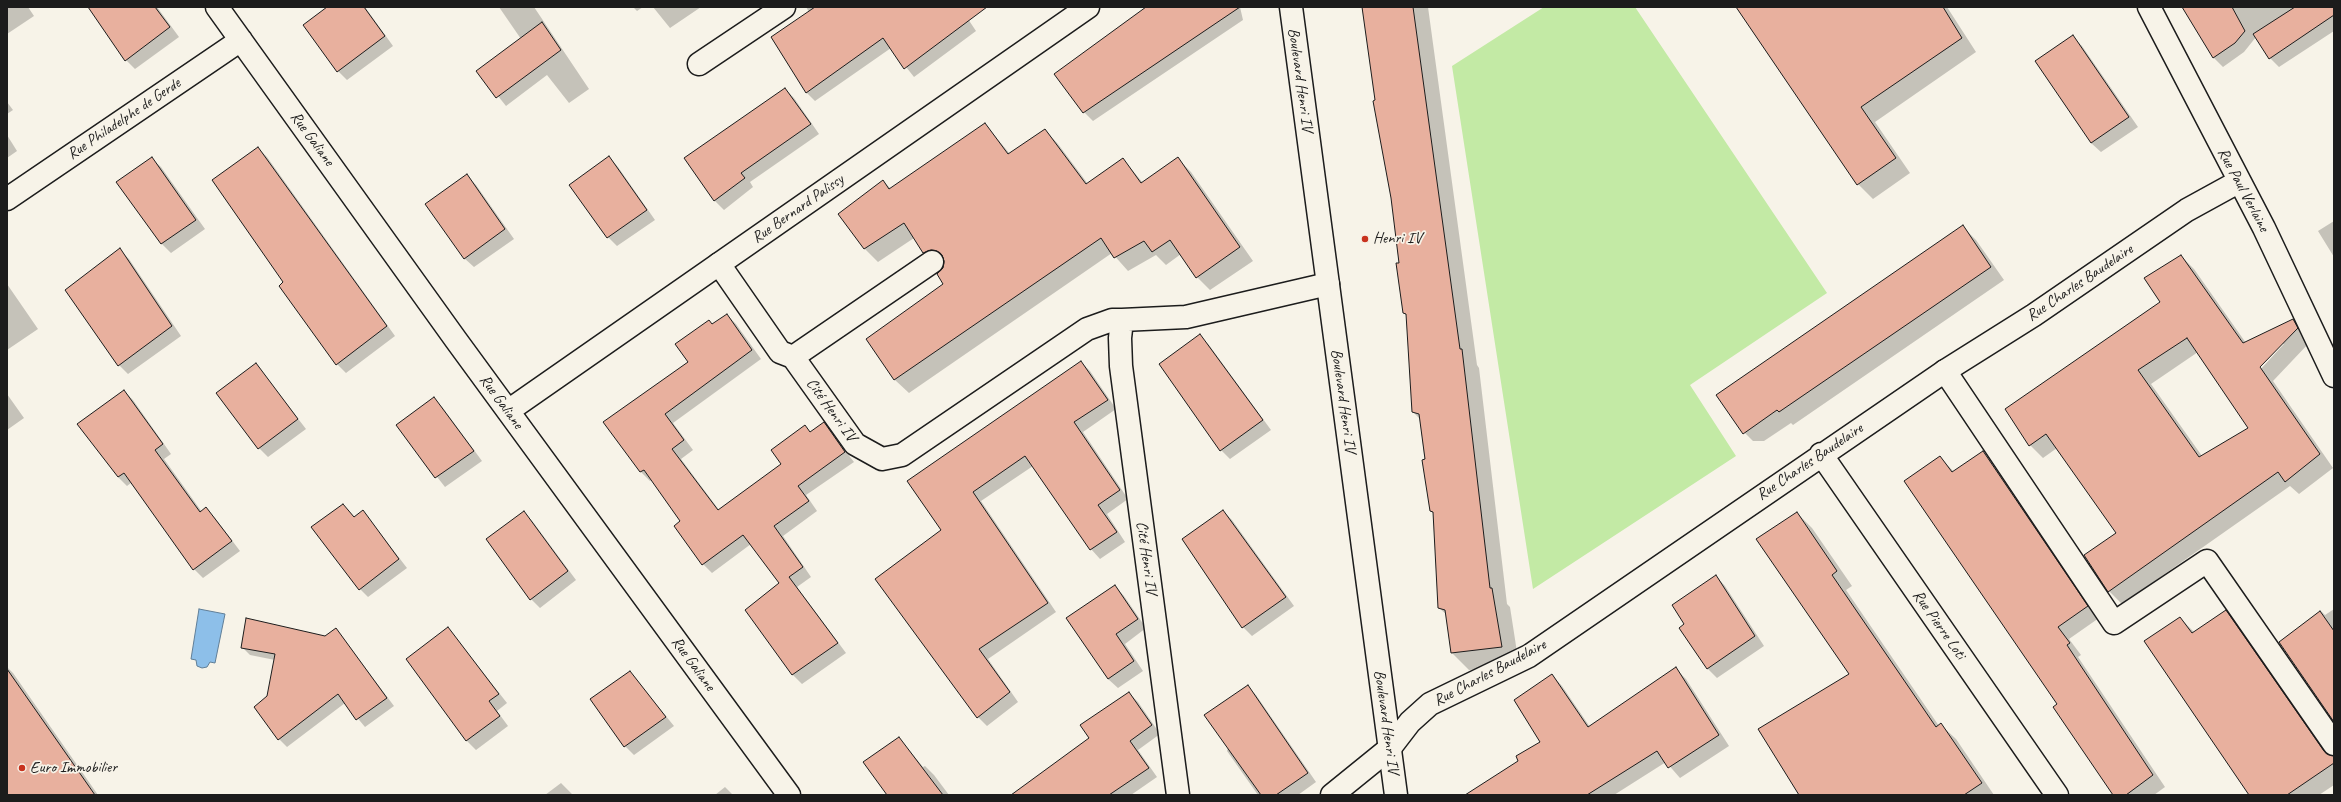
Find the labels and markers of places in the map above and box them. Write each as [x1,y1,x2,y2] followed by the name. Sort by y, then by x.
[1373,229,1422,249] place label: Henri IV
[1360,234,1370,244] marker: Henri IV
[30,758,117,778] place label: Euro Immobilier
[17,763,27,773] marker: Euro Immobilier

